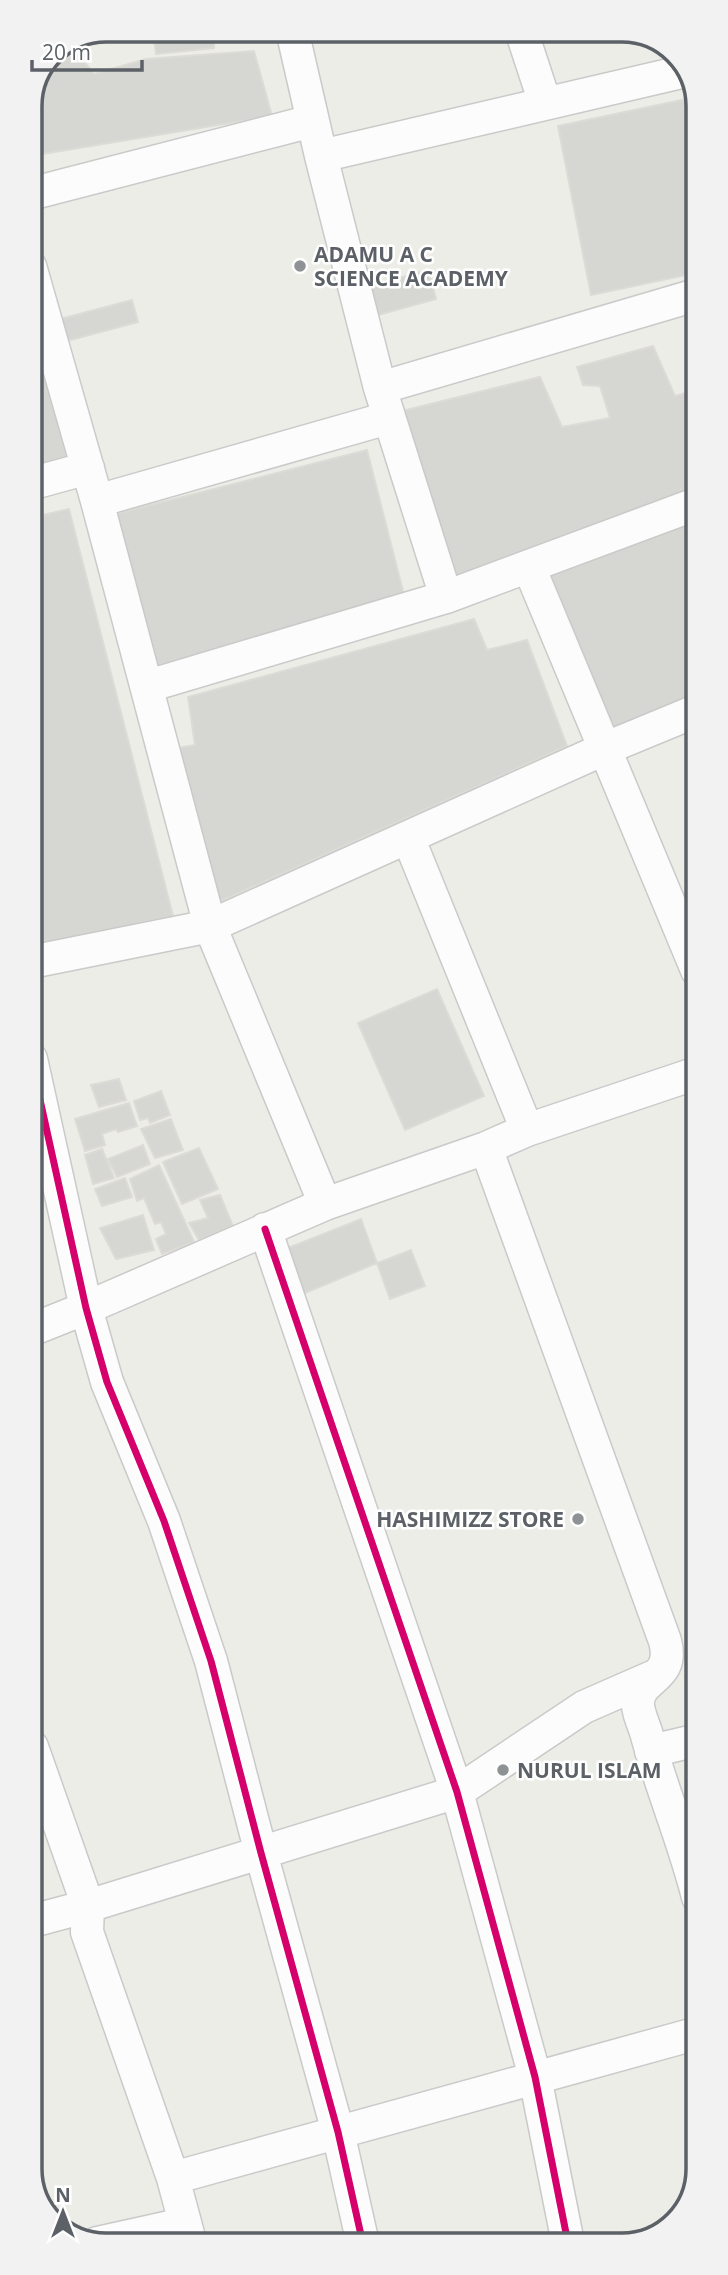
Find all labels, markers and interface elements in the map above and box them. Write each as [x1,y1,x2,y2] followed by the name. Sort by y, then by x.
[32,28,142,72] scale bar
[42,38,91,66] text: 20 m
[314,240,509,292] place label: ADAMU A C SCIENCE ACADEMY
[292,258,308,274] marker: ADAMU A C SCIENCE ACADEMY
[376,1505,564,1533] place label: HASHIMIZZ STORE
[570,1511,586,1527] marker: HASHIMIZZ STORE
[517,1756,662,1784] place label: NURUL ISLAM
[495,1762,511,1778] marker: NURUL ISLAM
[28,2177,98,2247] north arrow
[55,2182,71,2208] text: N

